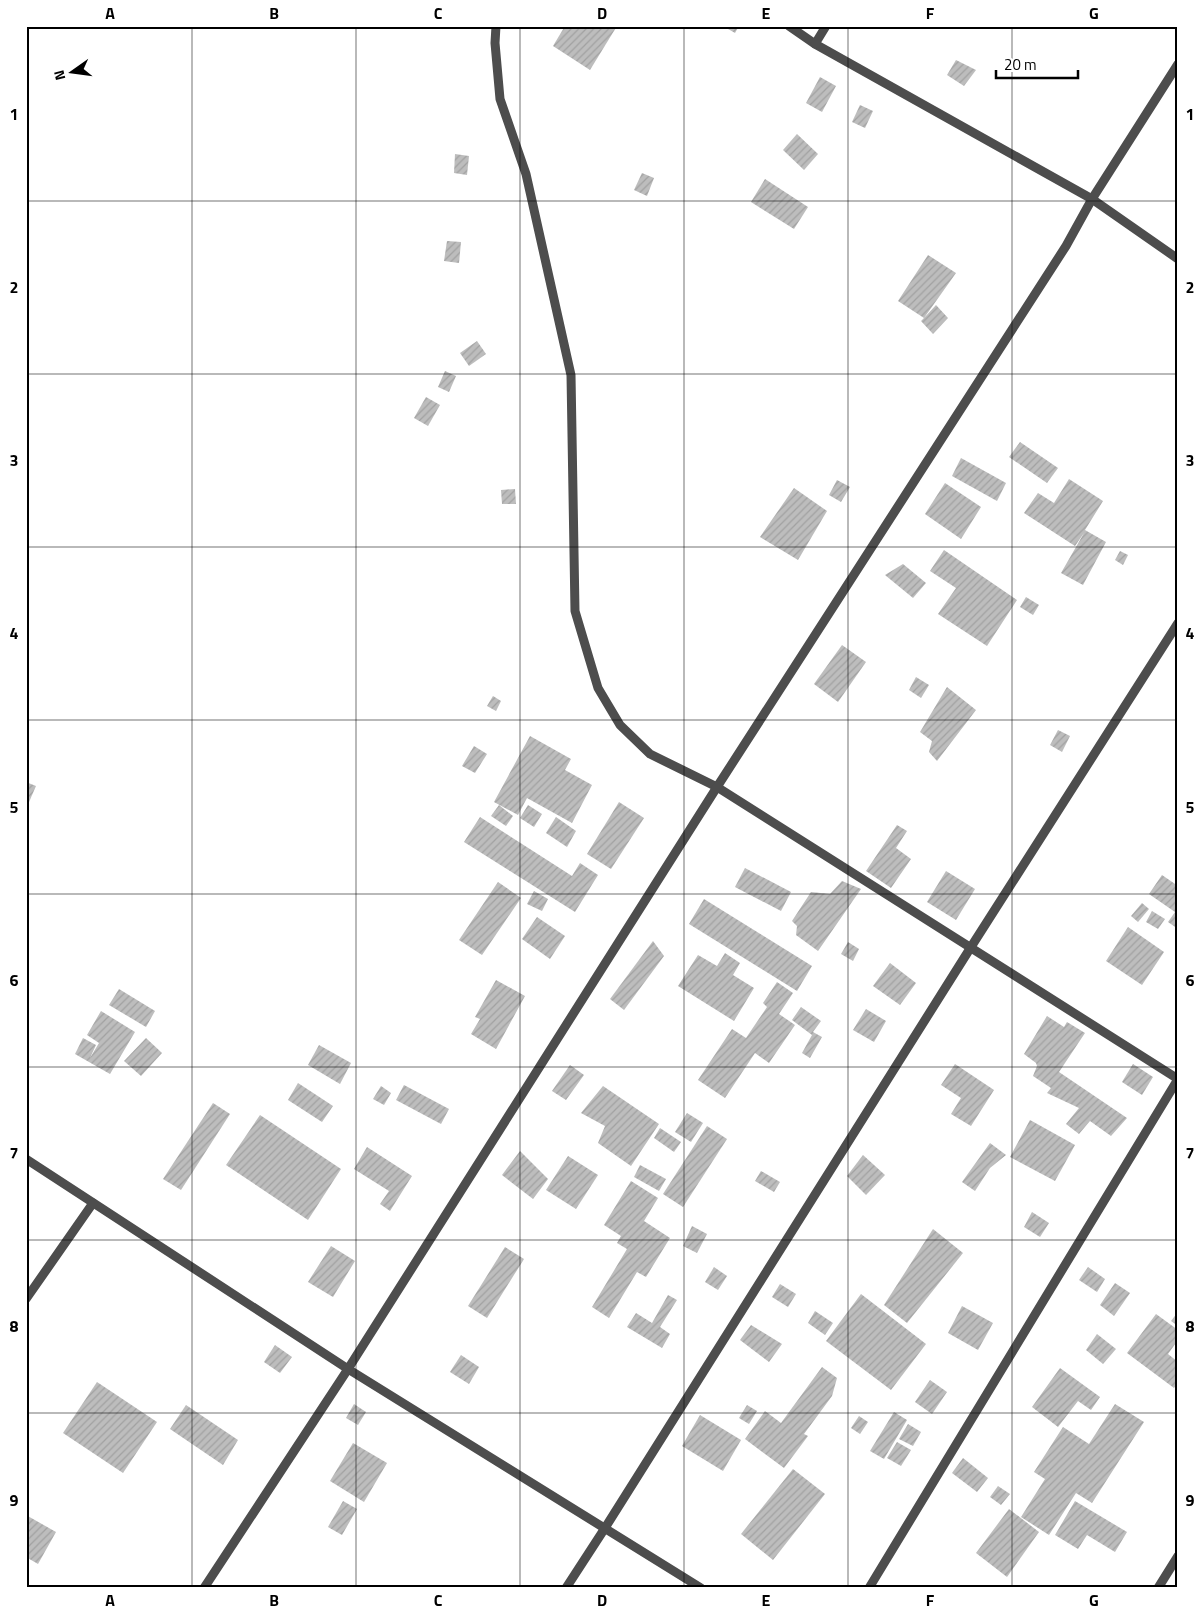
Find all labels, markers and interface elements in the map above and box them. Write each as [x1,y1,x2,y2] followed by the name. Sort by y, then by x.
[105,1,115,25] text: A
[269,1,279,25] text: B
[434,1,443,25] text: C
[597,1,607,25] text: D
[762,1,771,25] text: E
[926,1,935,25] text: F
[1089,1,1099,25] text: G
[48,48,98,98] north arrow
[996,48,1079,80] scale bar
[1004,53,1037,76] text: 20 m
[48,68,70,83] text: N
[10,102,18,126] text: 1
[1186,102,1194,126] text: 1
[10,275,18,299] text: 2
[1186,275,1194,299] text: 2
[10,448,18,472] text: 3
[1186,448,1194,472] text: 3
[10,621,19,645] text: 4
[1186,621,1195,645] text: 4
[10,795,19,819] text: 5
[1186,795,1195,819] text: 5
[10,968,19,992] text: 6
[1186,968,1195,992] text: 6
[10,1141,18,1165] text: 7
[1186,1141,1194,1165] text: 7
[10,1314,19,1338] text: 8
[1186,1314,1195,1338] text: 8
[10,1488,19,1512] text: 9
[1186,1488,1195,1512] text: 9
[105,1588,115,1612] text: A
[269,1588,279,1612] text: B
[434,1588,443,1612] text: C
[597,1588,607,1612] text: D
[762,1588,771,1612] text: E
[926,1588,935,1612] text: F
[1089,1588,1099,1612] text: G

